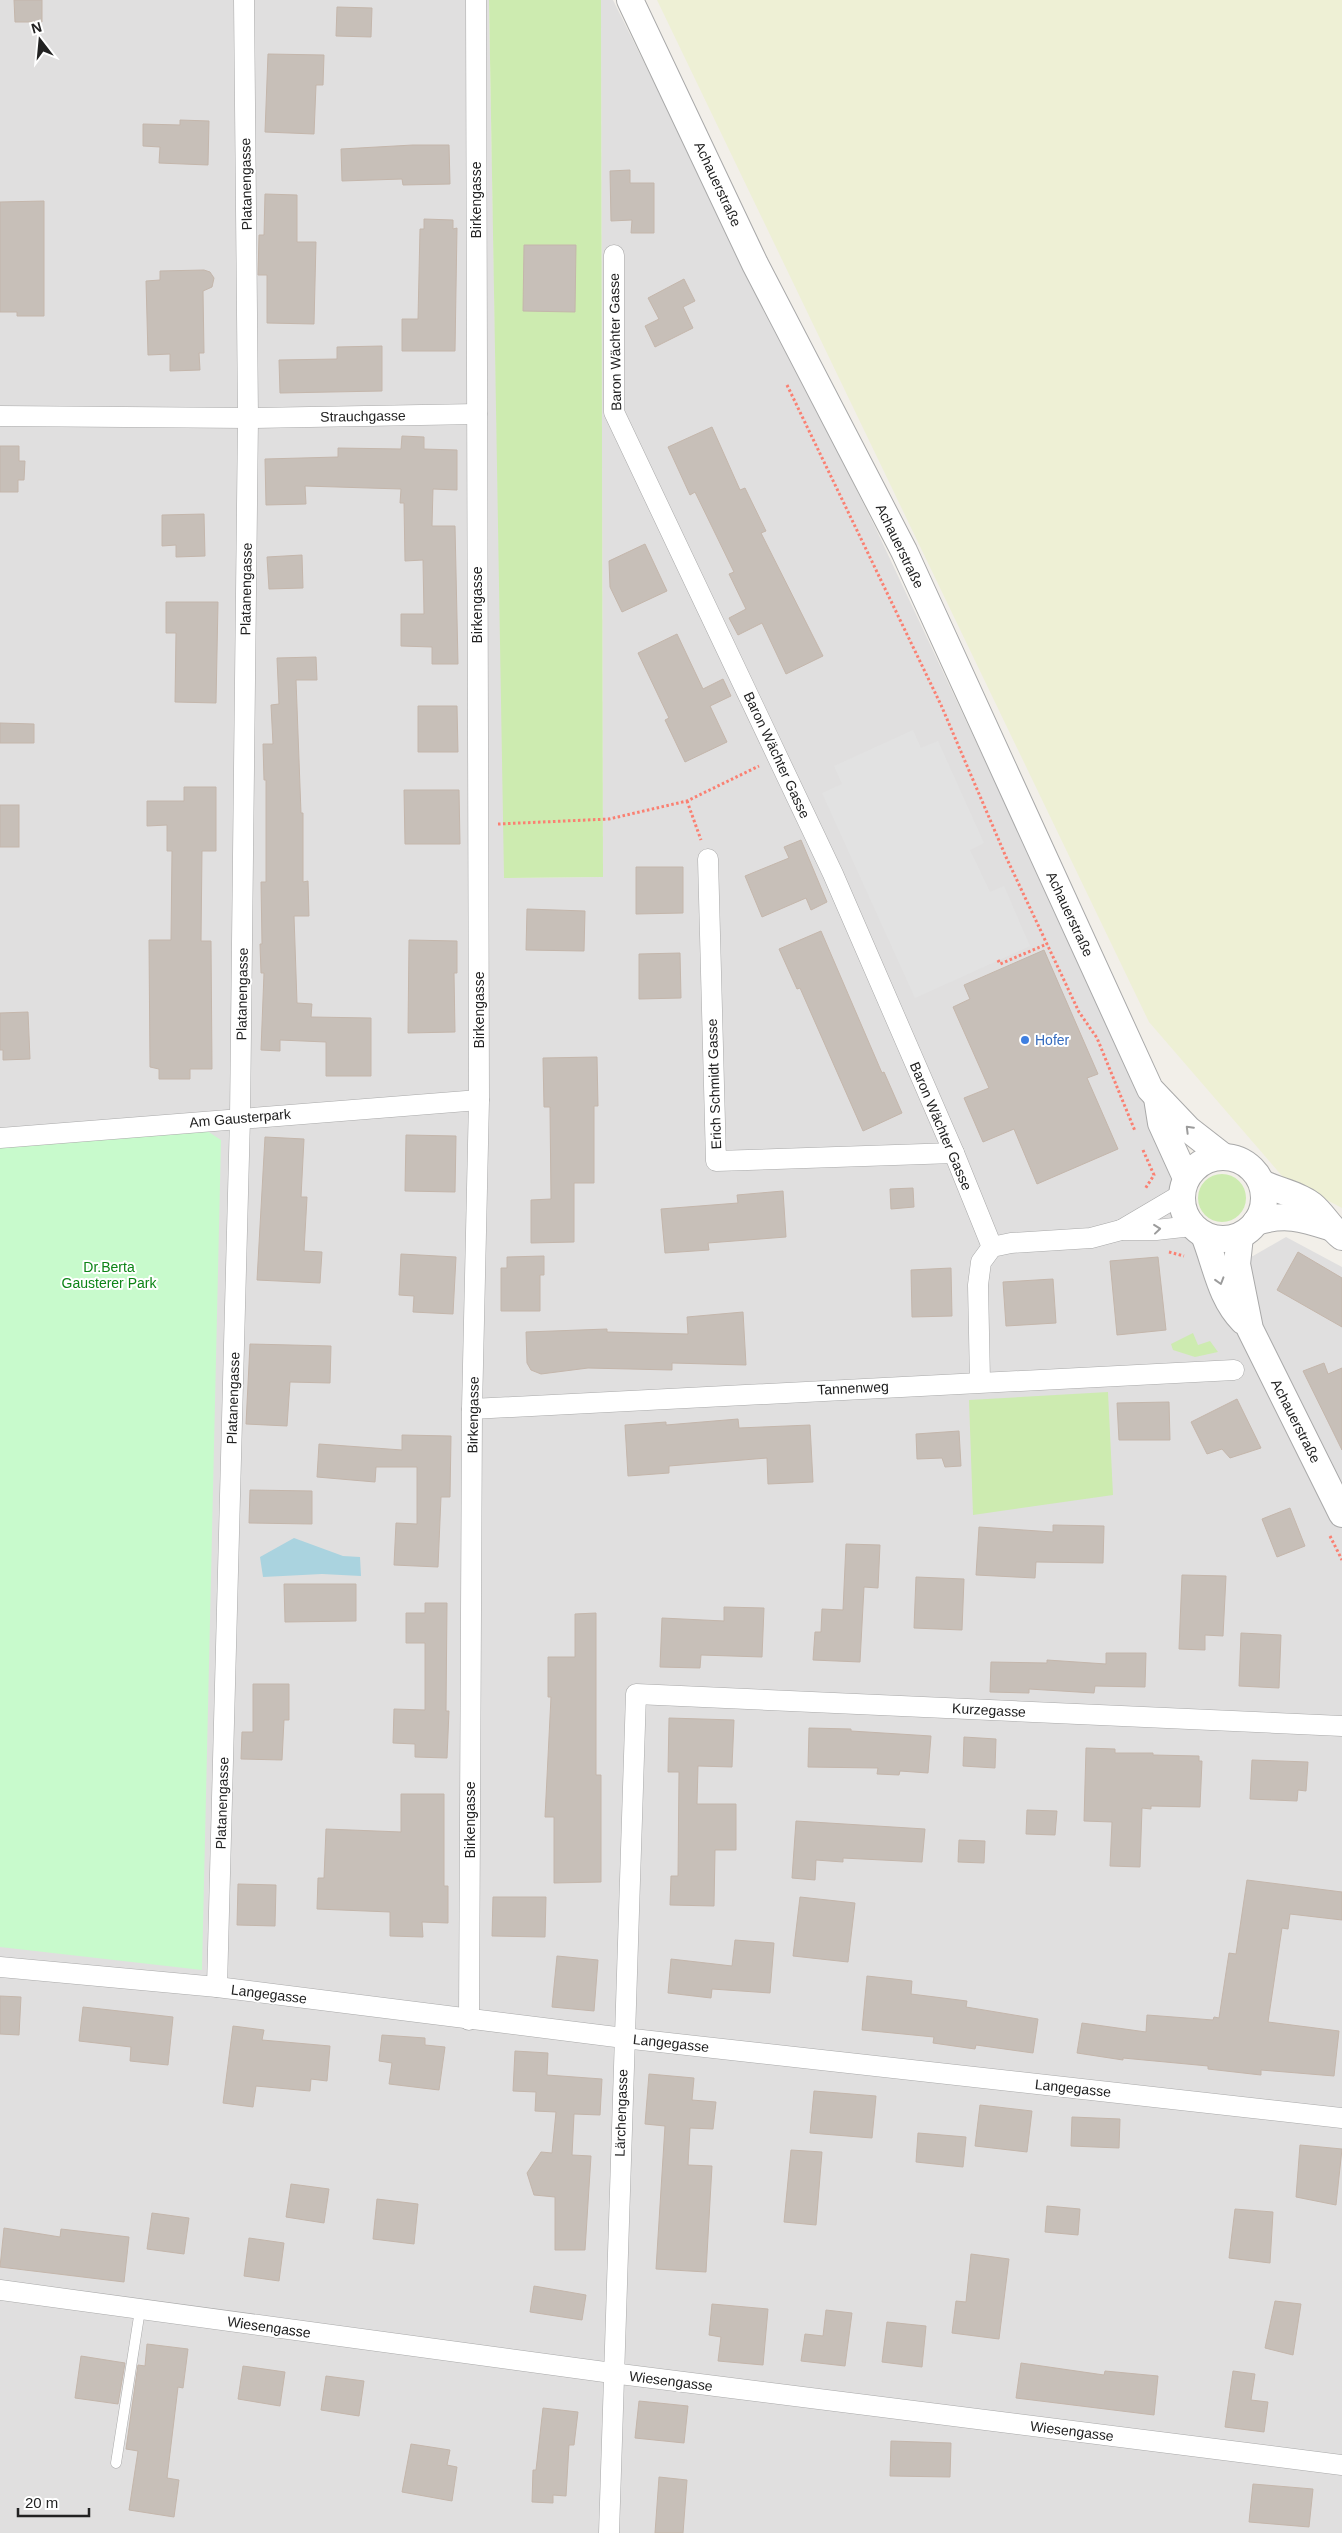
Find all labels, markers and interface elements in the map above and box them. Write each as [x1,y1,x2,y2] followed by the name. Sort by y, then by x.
[15,15,65,65] north arrow
[29,18,43,37] text: N
[237,137,255,230] street label: Platanengasse
[691,139,745,229] street label: Achauerstraße
[468,161,484,239] street label: Birkengasse
[606,273,624,411] street label: Baron Wächter Gasse
[320,407,406,425] street label: Strauchgasse
[873,501,927,591] street label: Achauerstraße
[237,542,255,635] street label: Platanengasse
[469,566,485,644] street label: Birkengasse
[741,689,813,821] street label: Baron Wächter Gasse
[1043,869,1097,959] street label: Achauerstraße
[233,947,251,1040] street label: Platanengasse
[471,971,487,1049] street label: Birkengasse
[704,1018,724,1150] street label: Erich Schmidt Gasse
[1035,1032,1070,1048] place label: Hofer
[1019,1034,1031,1046] marker: Hofer
[907,1059,975,1193] street label: Baron Wächter Gasse
[189,1106,292,1130] street label: Am Gausterpark
[1186,1126,1195,1135] one-way arrow
[1153,1224,1161,1235] one-way arrow
[62,1259,157,1291] park label: Dr.Berta Gausterer Park
[1214,1276,1224,1285] one-way arrow
[223,1351,243,1445] street label: Platanengasse
[464,1376,482,1454] street label: Birkengasse
[1268,1376,1324,1466] street label: Achauerstraße
[817,1378,889,1398] street label: Tannenweg
[952,1700,1027,1720] street label: Kurzegasse
[212,1756,232,1850] street label: Platanengasse
[462,1781,478,1859] street label: Birkengasse
[230,1981,308,2007] street label: Langegasse
[632,2031,710,2055] street label: Langegasse
[611,2069,631,2157] street label: Lärchengasse
[1034,2076,1112,2100] street label: Langegasse
[226,2313,312,2341] street label: Wiesengasse
[628,2368,714,2394] street label: Wiesengasse
[1029,2418,1115,2444] street label: Wiesengasse
[18,2486,89,2518] scale bar
[25,2494,58,2511] text: 20 m

